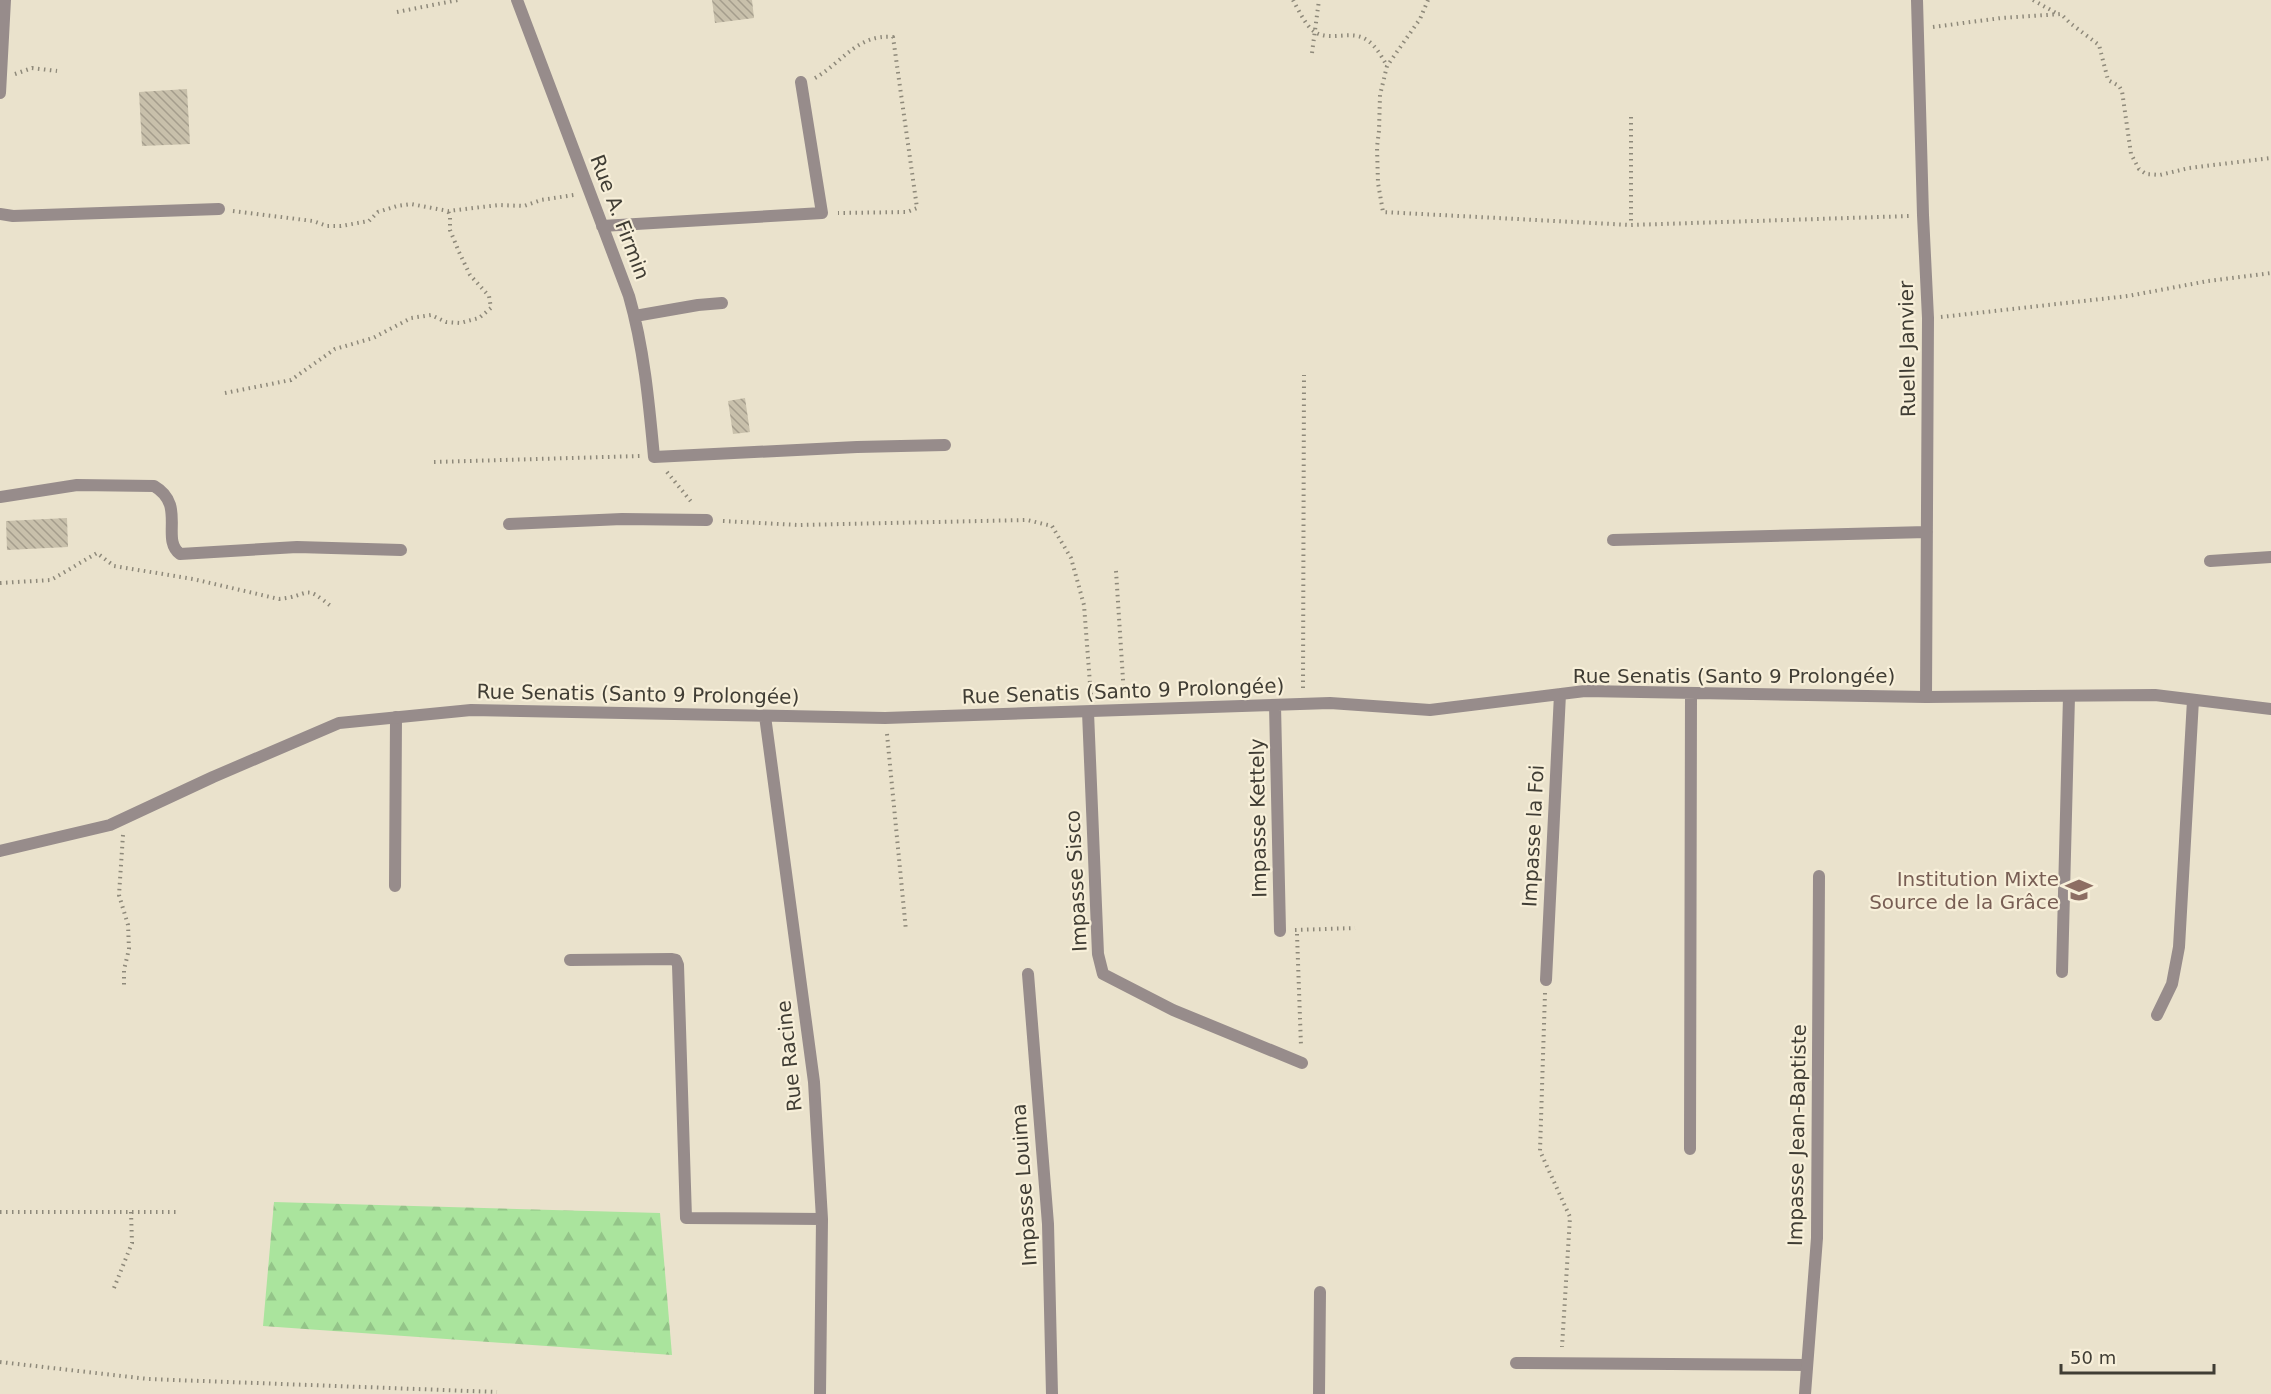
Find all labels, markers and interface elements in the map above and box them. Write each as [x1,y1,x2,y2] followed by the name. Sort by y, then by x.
[585,151,655,283] street label: Rue A. Firmin
[1894,280,1920,417] street label: Ruelle Janvier
[1573,664,1895,688] street label: Rue Senatis (Santo 9 Prolongée)
[961,673,1285,709] street label: Rue Senatis (Santo 9 Prolongée)
[476,679,800,709] street label: Rue Senatis (Santo 9 Prolongée)
[1245,738,1271,898] street label: Impasse Kettely
[1517,764,1549,908] street label: Impasse la Foi
[1060,810,1092,952] street label: Impasse Sisco
[1869,867,2059,914] place label: Institution Mixte Source de la Grâce
[2064,875,2094,905] school or university icon: Institution Mixte Source de la Grâce
[771,999,807,1113] street label: Rue Racine
[1783,1024,1811,1246] street label: Impasse Jean-Baptiste
[1006,1103,1042,1267] street label: Impasse Louima
[2061,1337,2214,1375] scale bar
[2070,1347,2116,1368] text: 50 m

